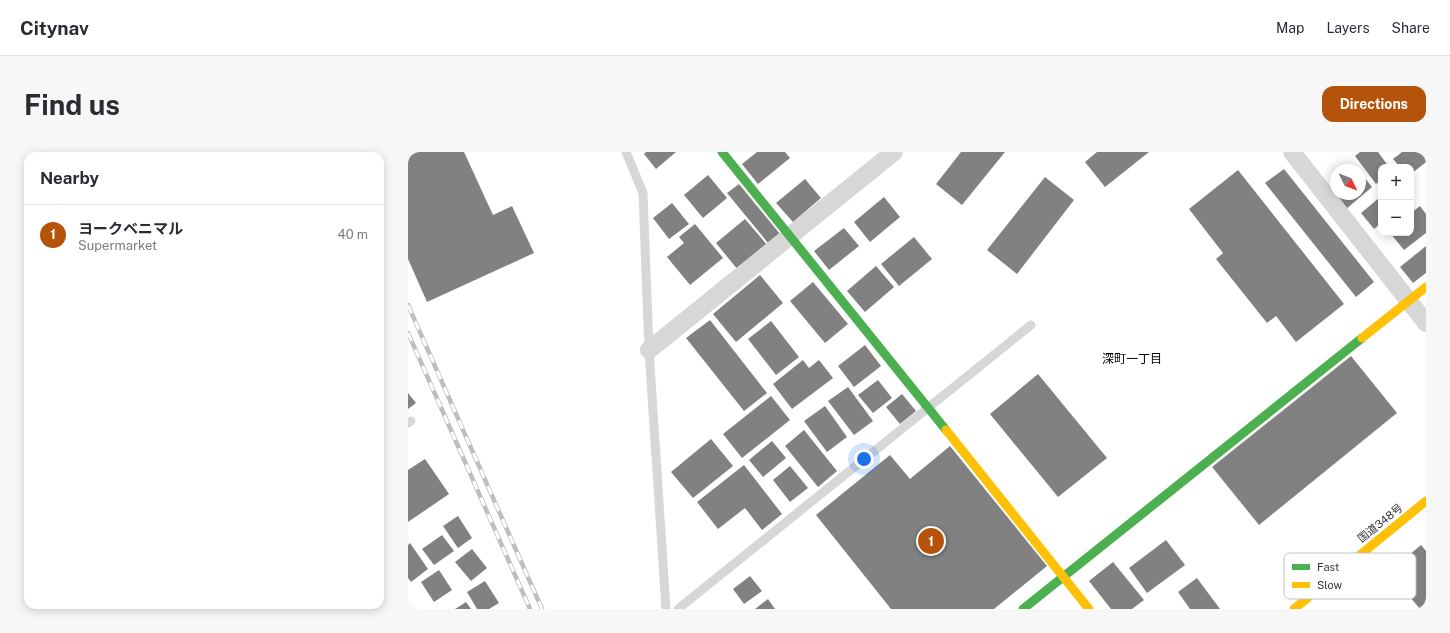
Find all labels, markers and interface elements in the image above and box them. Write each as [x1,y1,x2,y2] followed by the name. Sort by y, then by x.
[20,17,89,39] text: Citynav
[1276,20,1304,36] text: Map
[1326,20,1370,36] text: Layers
[1392,20,1430,36] text: Share
[1322,86,1426,122] button: Directions
[24,88,120,121] text: Find us
[1330,164,1366,200] north arrow
[1378,164,1414,236] map controls
[1378,164,1414,200] button: +
[40,168,99,188] text: Nearby
[1378,200,1414,236] button: −
[78,220,183,237] text: ヨークベニマル
[50,227,56,242] text: 1
[337,227,368,242] text: 40 m
[78,238,157,253] text: Supermarket
[1102,352,1162,366] district label: 深町一丁目
[854,449,874,469] your location
[1355,501,1405,545] street label: 国道348号
[918,526,944,556] pin: 1
[1284,553,1416,599] legend
[1317,561,1339,573] text: Fast
[1317,579,1343,591] text: Slow

